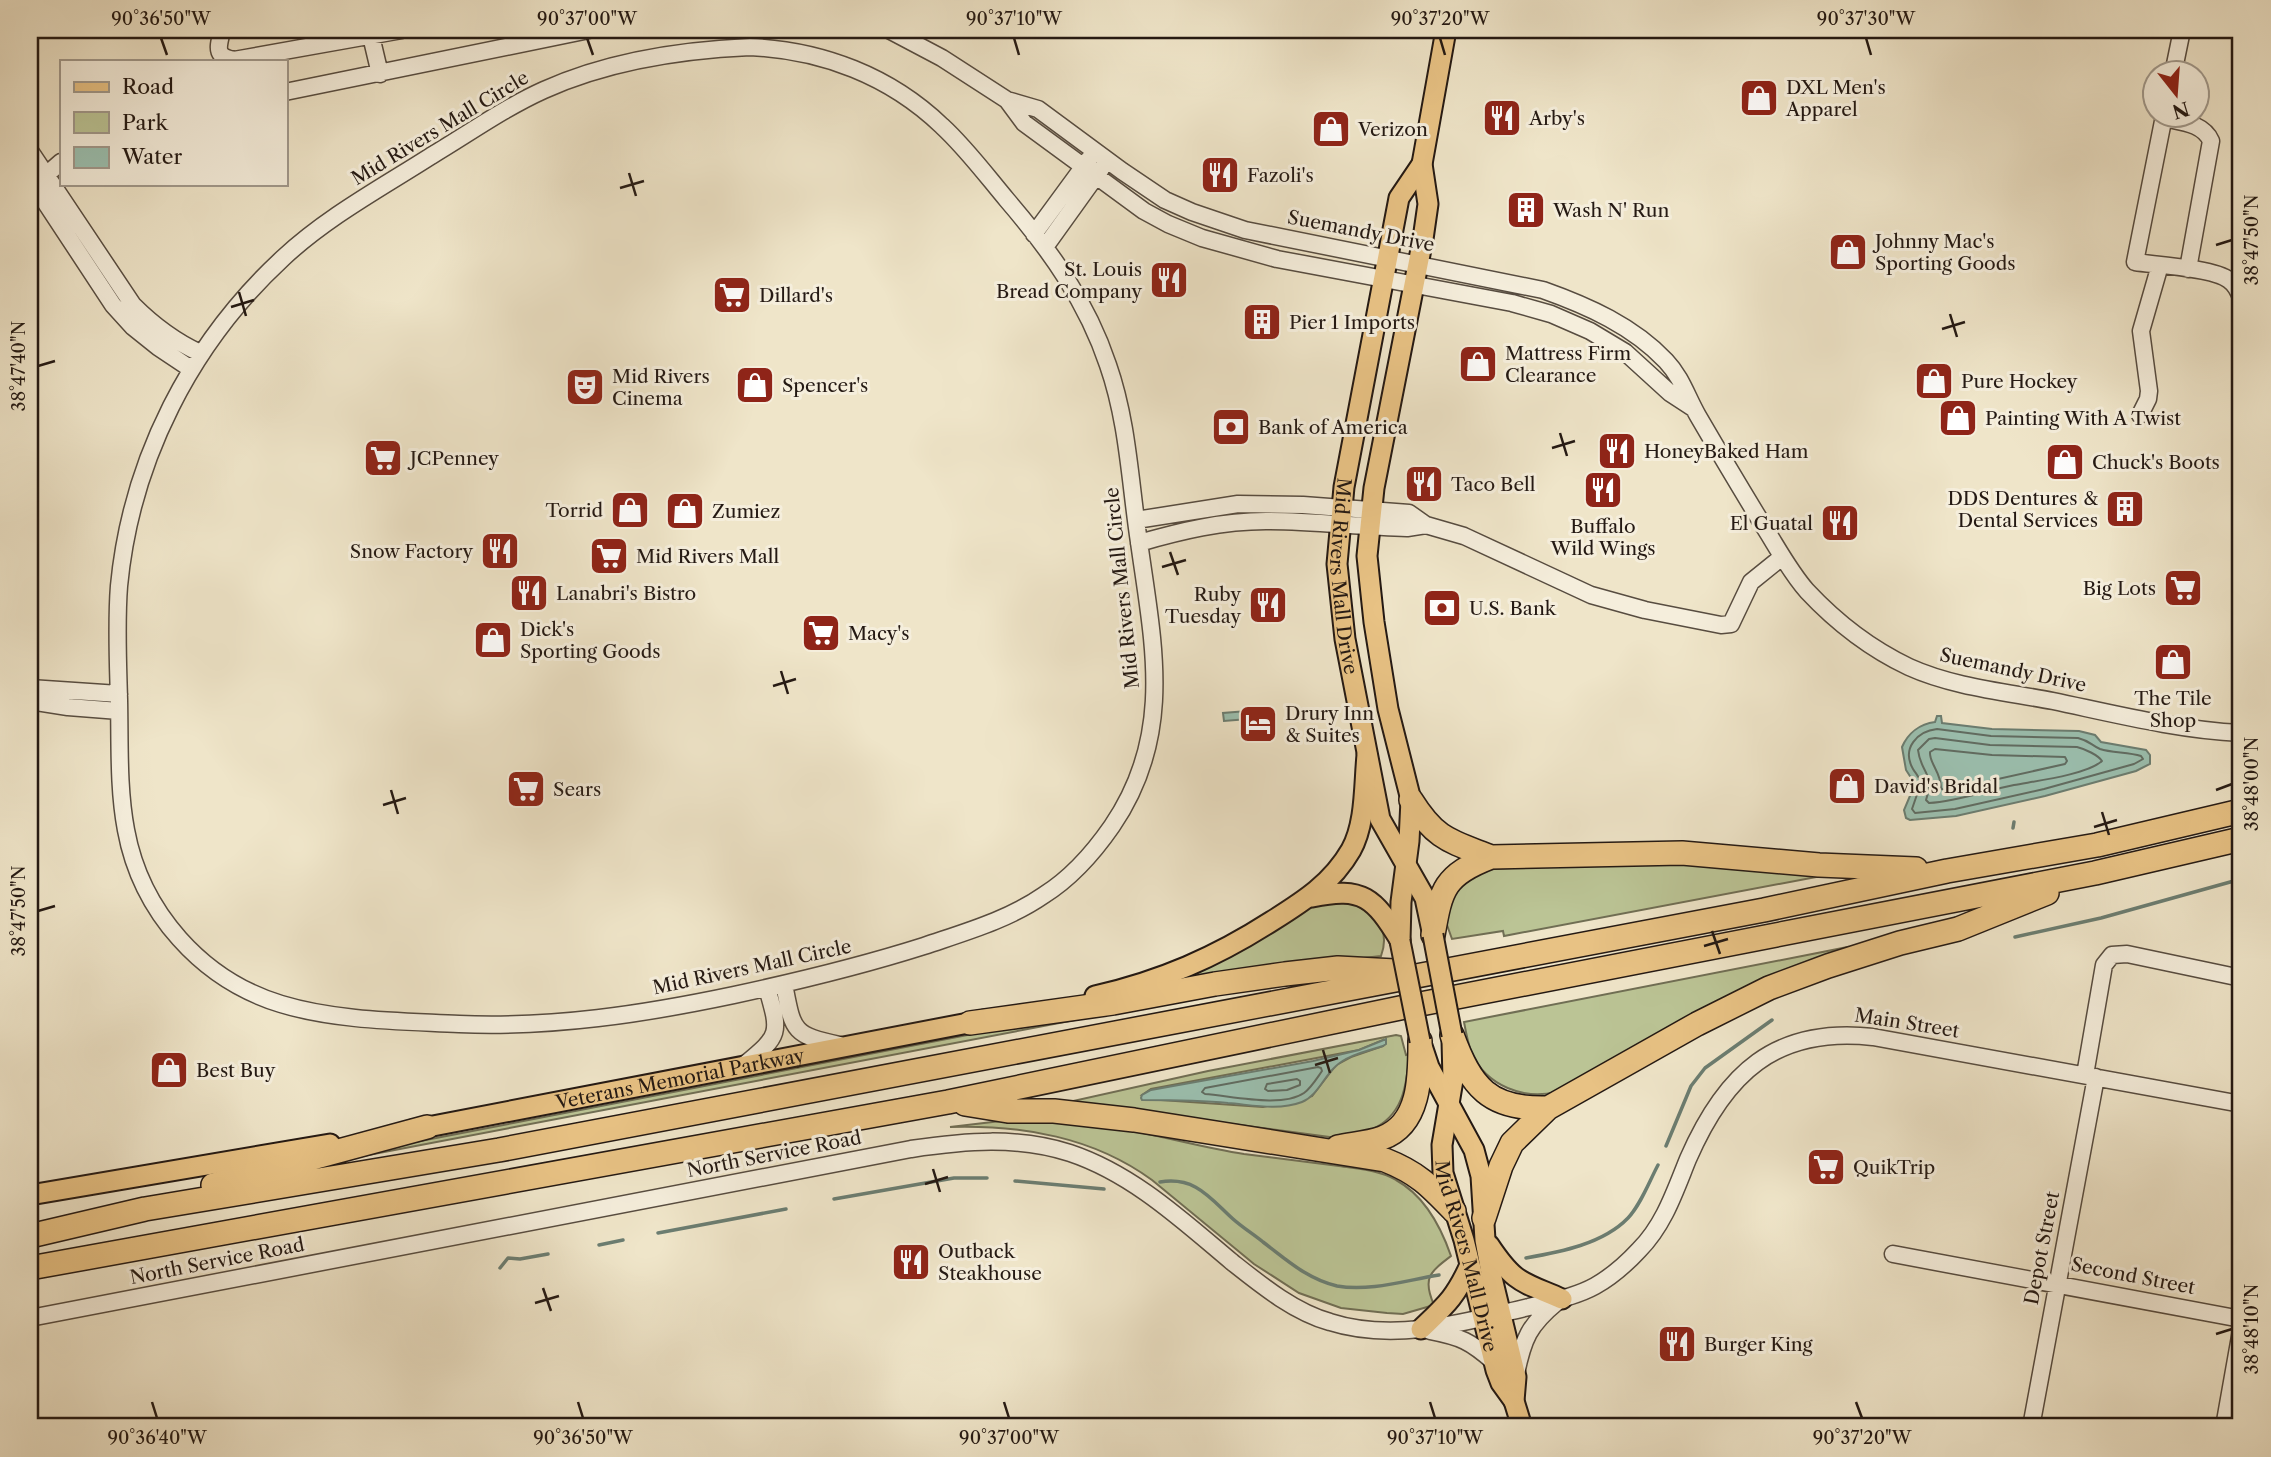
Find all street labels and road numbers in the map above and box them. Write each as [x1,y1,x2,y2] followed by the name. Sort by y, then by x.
[347,66,533,190] street label: Mid Rivers Mall Circle
[1286,205,1436,257] street label: Suemandy Drive
[1325,477,1363,676] street label: Mid Rivers Mall Drive
[1100,486,1144,690] street label: Mid Rivers Mall Circle
[1938,643,2088,697] street label: Suemandy Drive
[650,935,854,999] street label: Mid Rivers Mall Circle
[1853,1003,1961,1043] street label: Main Street
[553,1043,807,1114] street label: Veterans Memorial Parkway
[685,1126,864,1182] street label: North Service Road
[1431,1160,1503,1354] street label: Mid Rivers Mall Drive
[2020,1189,2064,1307] street label: Depot Street
[128,1233,307,1289] street label: North Service Road
[2069,1253,2197,1299] street label: Second Street

